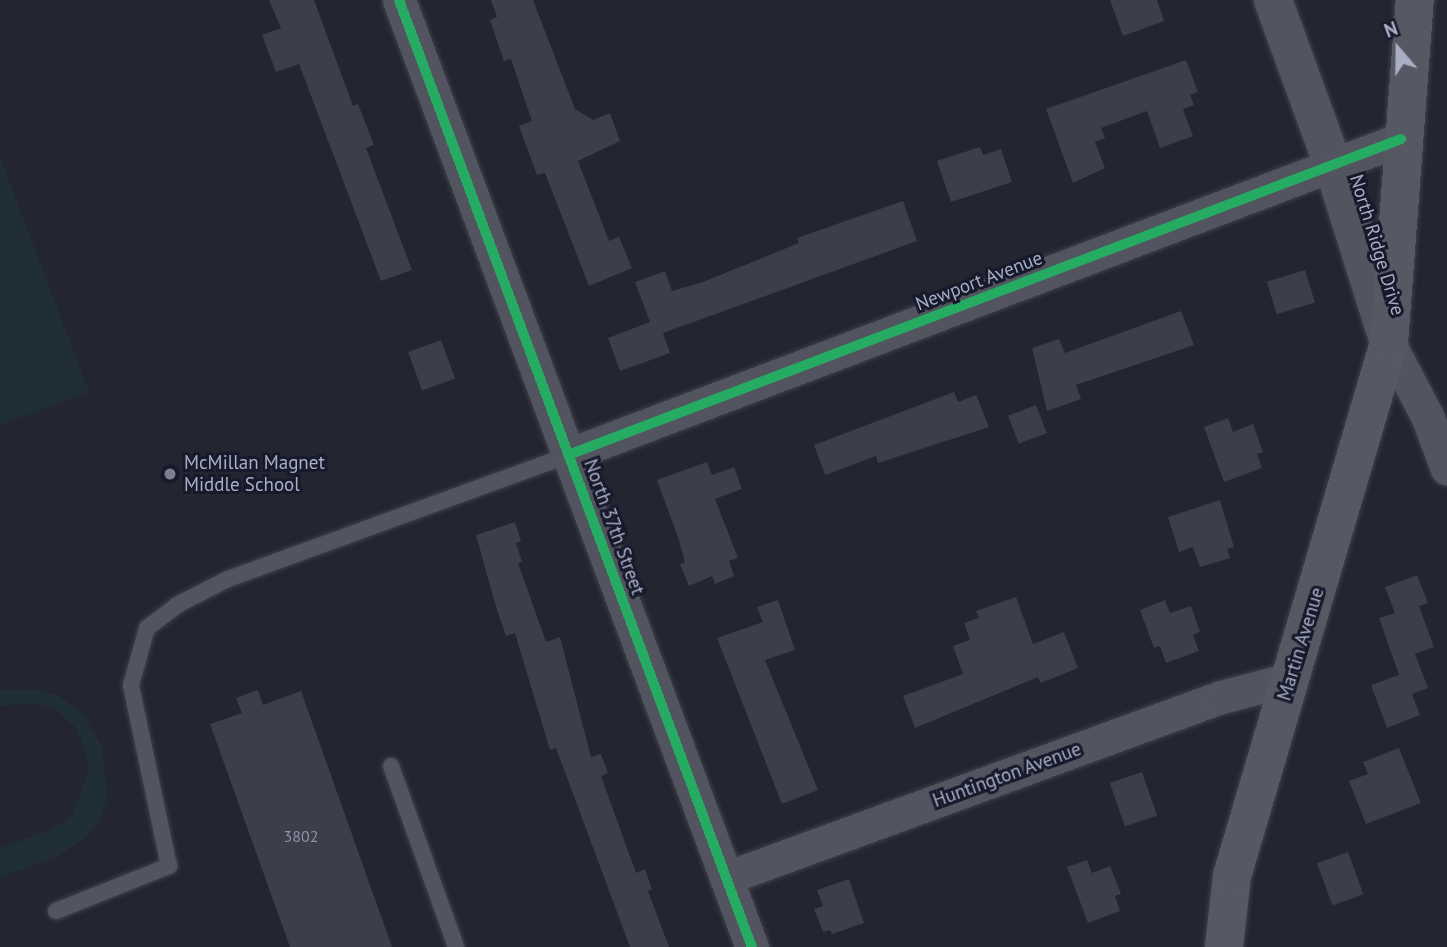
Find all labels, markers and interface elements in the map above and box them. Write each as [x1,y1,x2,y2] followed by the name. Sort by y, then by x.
[1363,14,1433,84] north arrow
[1381,16,1401,43] text: N
[1345,172,1409,318] street label: North Ridge Drive
[912,246,1046,316] street label: Newport Avenue
[184,452,325,496] place label: McMillan Magnet Middle School
[579,456,649,598] street label: North 37th Street
[162,466,178,482] marker: McMillan Magnet Middle School
[1273,584,1329,704] street label: Martin Avenue
[929,737,1085,813] street label: Huntington Avenue
[284,826,318,846] house number: 3802

